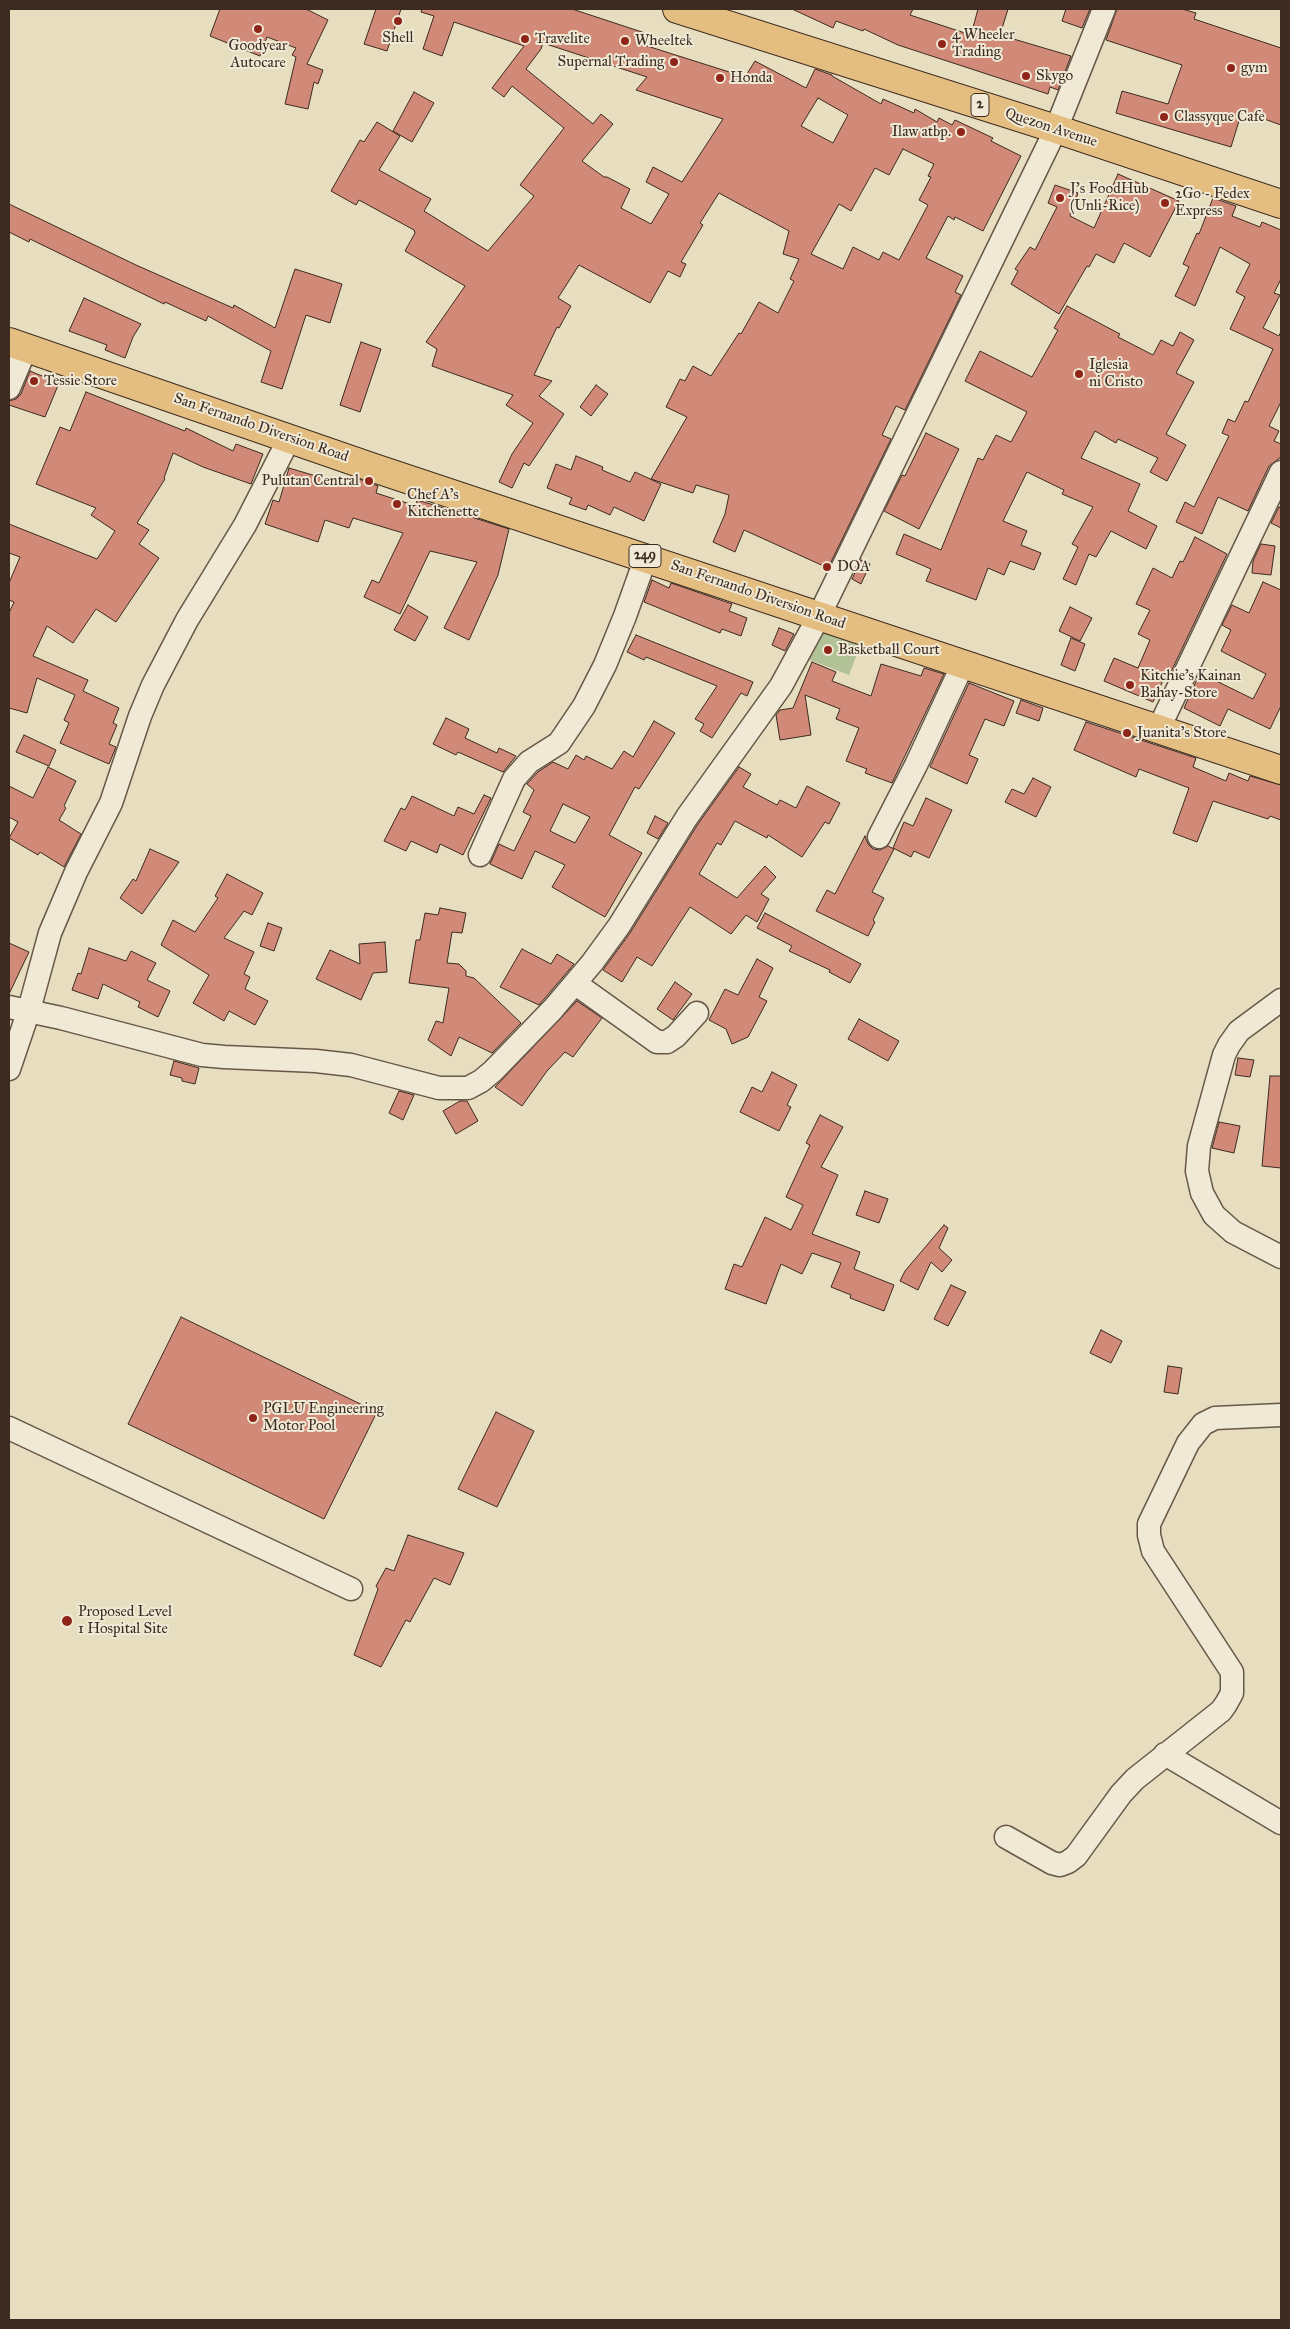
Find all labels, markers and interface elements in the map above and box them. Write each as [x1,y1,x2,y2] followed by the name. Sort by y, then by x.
[392,15,404,27] marker: Shell
[252,23,264,35] marker: Goodyear Autocare
[952,26,1015,61] place label: 4 Wheeler Trading
[382,29,414,47] place label: Shell
[535,30,590,48] place label: Travelite
[635,32,693,50] place label: Wheeltek
[519,33,531,45] marker: Travelite
[619,35,631,47] marker: Wheeltek
[229,37,287,72] place label: Goodyear Autocare
[936,38,948,50] marker: 4 Wheeler Trading
[558,53,664,71] place label: Supernal Trading
[668,56,680,68] marker: Supernal Trading
[1241,59,1268,77] place label: gym
[1225,62,1237,74] marker: gym
[1036,67,1073,85] place label: Skygo
[730,69,772,87] place label: Honda
[1020,70,1032,82] marker: Skygo
[714,72,726,84] marker: Honda
[971,94,989,116] road number: 2
[1003,105,1099,151] street label: Quezon Avenue
[1174,108,1265,126] place label: Classyque Cafe
[1158,111,1170,123] marker: Classyque Cafe
[892,123,951,141] place label: Ilaw atbp.
[955,126,967,138] marker: Ilaw atbp.
[1070,180,1149,215] place label: J's FoodHub (Unli-Rice)
[1175,185,1250,220] place label: 2Go - Fedex Express
[1054,192,1066,204] marker: J's FoodHub (Unli-Rice)
[1159,197,1171,209] marker: 2Go - Fedex Express
[1089,356,1143,391] place label: Iglesia ni Cristo
[1073,368,1085,380] marker: Iglesia ni Cristo
[44,372,117,390] place label: Tessie Store
[28,375,40,387] marker: Tessie Store
[171,390,351,466] street label: San Fernando Diversion Road
[262,472,359,490] place label: Pulutan Central
[363,475,375,487] marker: Pulutan Central
[407,486,479,521] place label: Chef A's Kitchenette
[391,498,403,510] marker: Chef A's Kitchenette
[629,544,661,568] road number: 249
[668,557,848,633] street label: San Fernando Diversion Road
[837,558,870,576] place label: DOA
[821,561,833,573] marker: DOA
[838,641,940,659] place label: Basketball Court
[822,644,834,656] marker: Basketball Court
[1140,667,1241,702] place label: Kitchie's Kainan Bahay-Store
[1124,679,1136,691] marker: Kitchie's Kainan Bahay-Store
[1137,724,1227,742] place label: Juanita's Store
[1121,727,1133,739] marker: Juanita's Store
[263,1400,384,1435] place label: PGLU Engineering Motor Pool
[247,1412,259,1424] marker: PGLU Engineering Motor Pool
[78,1603,172,1638] place label: Proposed Level 1 Hospital Site
[60,1614,74,1628] marker: Proposed Level 1 Hospital Site

